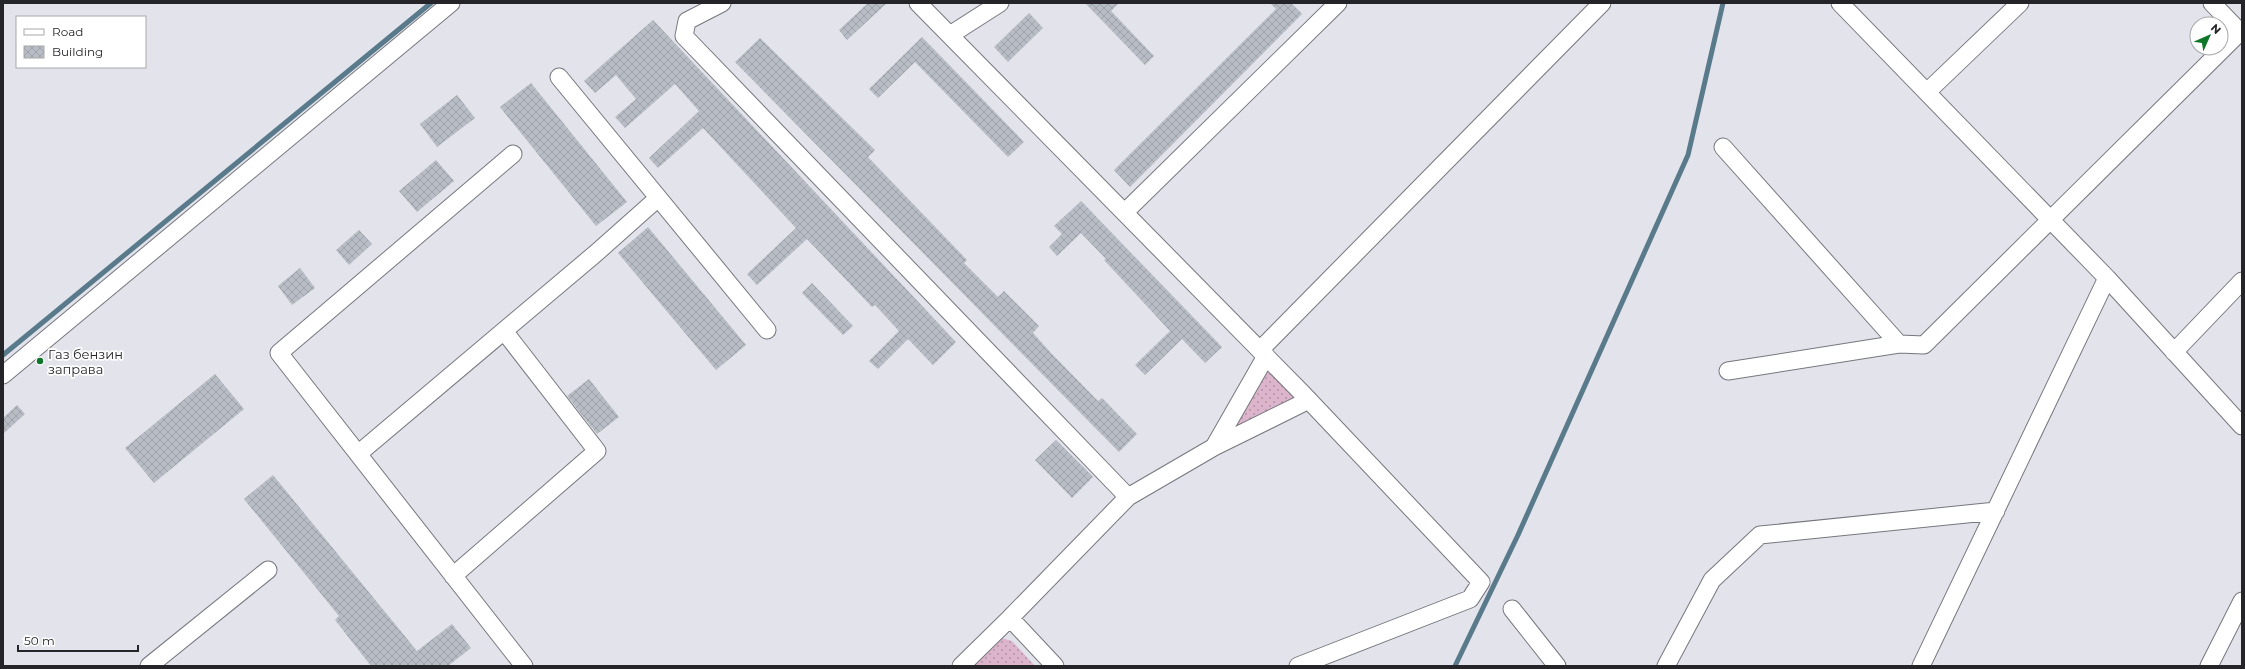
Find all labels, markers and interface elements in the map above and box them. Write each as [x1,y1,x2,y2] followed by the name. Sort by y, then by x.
[16,16,146,68] legend
[2189,16,2229,56] north arrow
[2208,21,2224,37] text: N
[52,24,83,39] text: Road
[52,44,103,59] text: Building
[48,346,123,377] place label: Газ бензин заправа
[35,356,45,366] marker: Газ бензин заправа
[18,627,138,653] scale bar
[24,633,55,648] text: 50 m

